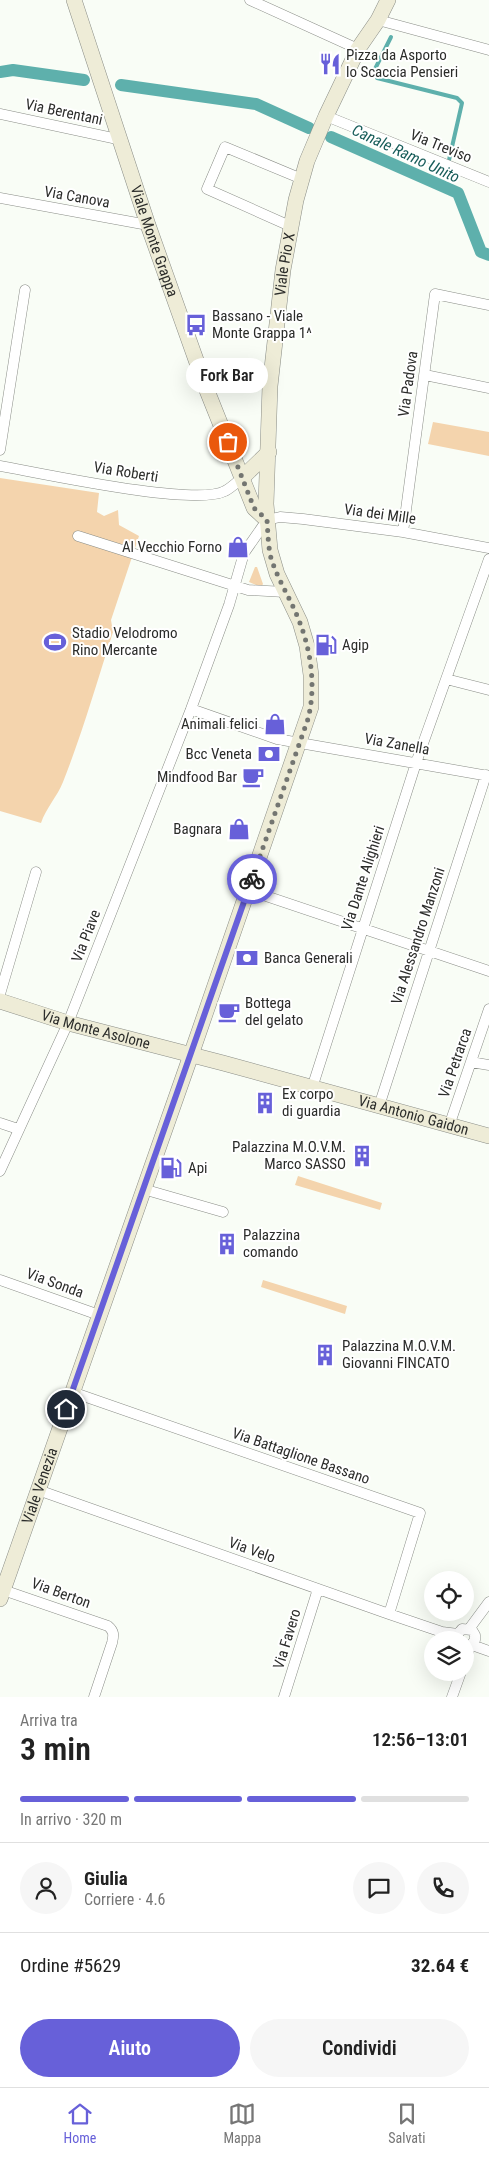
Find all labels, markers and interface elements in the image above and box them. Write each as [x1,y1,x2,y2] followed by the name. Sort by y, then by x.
[346,46,458,81] place label: Pizza da Asporto lo Scaccia Pensieri
[317,51,343,77] restaurant icon: Pizza da Asporto lo Scaccia Pensieri
[24,95,104,129] street label: Via Berentani
[349,120,463,187] water label: Canale Ramo Unito
[407,125,475,167] street label: Via Treviso
[43,182,111,212] street label: Via Canova
[127,183,182,299] street label: Viale Monte Grappa
[271,231,299,297] street label: Viale Pio X
[212,307,312,342] place label: Bassano - Viale Monte Grappa 1^
[183,312,209,338] bus stop icon: Bassano - Viale Monte Grappa 1^
[394,350,422,418] street label: Via Padova
[187,357,269,392] callout: Fork Bar
[200,366,254,385] text: Fork Bar
[207,421,249,463] pin
[214,428,242,456] icon: bag
[92,458,160,486] street label: Via Roberti
[343,500,417,528] street label: Via dei Mille
[225,534,251,560] shop icon: Al Vecchio Forno
[122,538,222,556] place label: Al Vecchio Forno
[72,624,178,659] place label: Stadio Velodromo Rino Mercante
[42,629,68,655] sports icon: Stadio Velodromo Rino Mercante
[313,632,339,658] fuel station icon: Agip
[342,636,369,654] place label: Agip
[262,711,288,737] shop icon: Animali felici
[181,715,258,733] place label: Animali felici
[363,729,431,759] street label: Via Zanella
[256,741,282,767] bank icon: Bcc Veneta
[185,745,252,763] place label: Bcc Veneta
[240,764,266,790] cafe icon: Mindfood Bar
[157,768,237,786] place label: Mindfood Bar
[226,816,252,842] shop icon: Bagnara
[173,820,222,838] place label: Bagnara
[338,823,388,933] street label: Via Dante Alighieri
[227,854,277,904] courier
[238,865,266,893] icon: bike
[387,865,449,1007] street label: Via Alessandro Manzoni
[68,907,104,965] street label: Via Piave
[234,945,260,971] bank icon: Banca Generali
[264,949,353,967] place label: Banca Generali
[245,994,303,1029] place label: Bottega del gelato
[216,999,242,1025] cafe icon: Bottega del gelato
[39,1006,152,1053] street label: Via Monte Asolone
[435,1026,475,1100] street label: Via Petrarca
[282,1085,341,1120] place label: Ex corpo di guardia
[252,1090,278,1116] building icon: Ex corpo di guardia
[356,1092,471,1139] street label: Via Antonio Gaidon
[232,1138,346,1173] place label: Palazzina M.O.V.M. Marco SASSO
[349,1143,375,1169] building icon: Palazzina M.O.V.M. Marco SASSO
[158,1155,184,1181] fuel station icon: Api
[188,1159,208,1177] place label: Api
[243,1226,300,1261] place label: Palazzina comando
[214,1231,240,1257] building icon: Palazzina comando
[24,1264,86,1302] street label: Via Sonda
[342,1337,456,1372] place label: Palazzina M.O.V.M. Giovanni FINCATO
[312,1342,338,1368] building icon: Palazzina M.O.V.M. Giovanni FINCATO
[45,1388,87,1430] pin
[52,1395,80,1423] icon: home
[230,1424,372,1488] street label: Via Battaglione Bassano
[18,1445,61,1526] street label: Viale Venezia
[226,1533,278,1567] street label: Via Velo
[424,1571,474,1681] map controls
[424,1571,474,1621] button: locate
[29,1574,93,1612] street label: Via Berton
[269,1607,305,1671] street label: Via Favero
[424,1631,474,1681] button: layers
[20,1711,78,1730] text: Arriva tra
[372,1728,469,1751] text: 12:56–13:01
[20,1730,91,1768] text: 3 min
[20,1810,122,1829] text: In arrivo · 320 m
[20,1862,72,1914] button: person
[353,1862,405,1914] button: chat
[417,1862,469,1914] button: phone
[84,1867,128,1890] text: Giulia
[84,1890,166,1909] text: Corriere · 4.6
[20,1954,121,1977] text: Ordine #5629
[411,1954,469,1977] text: 32.64 €
[20,2019,240,2077] button: Aiuto
[250,2019,469,2077] button: Condividi
[64,2100,96,2146] tab: Home
[223,2100,261,2146] tab: Mappa
[388,2100,425,2146] tab: Salvati

